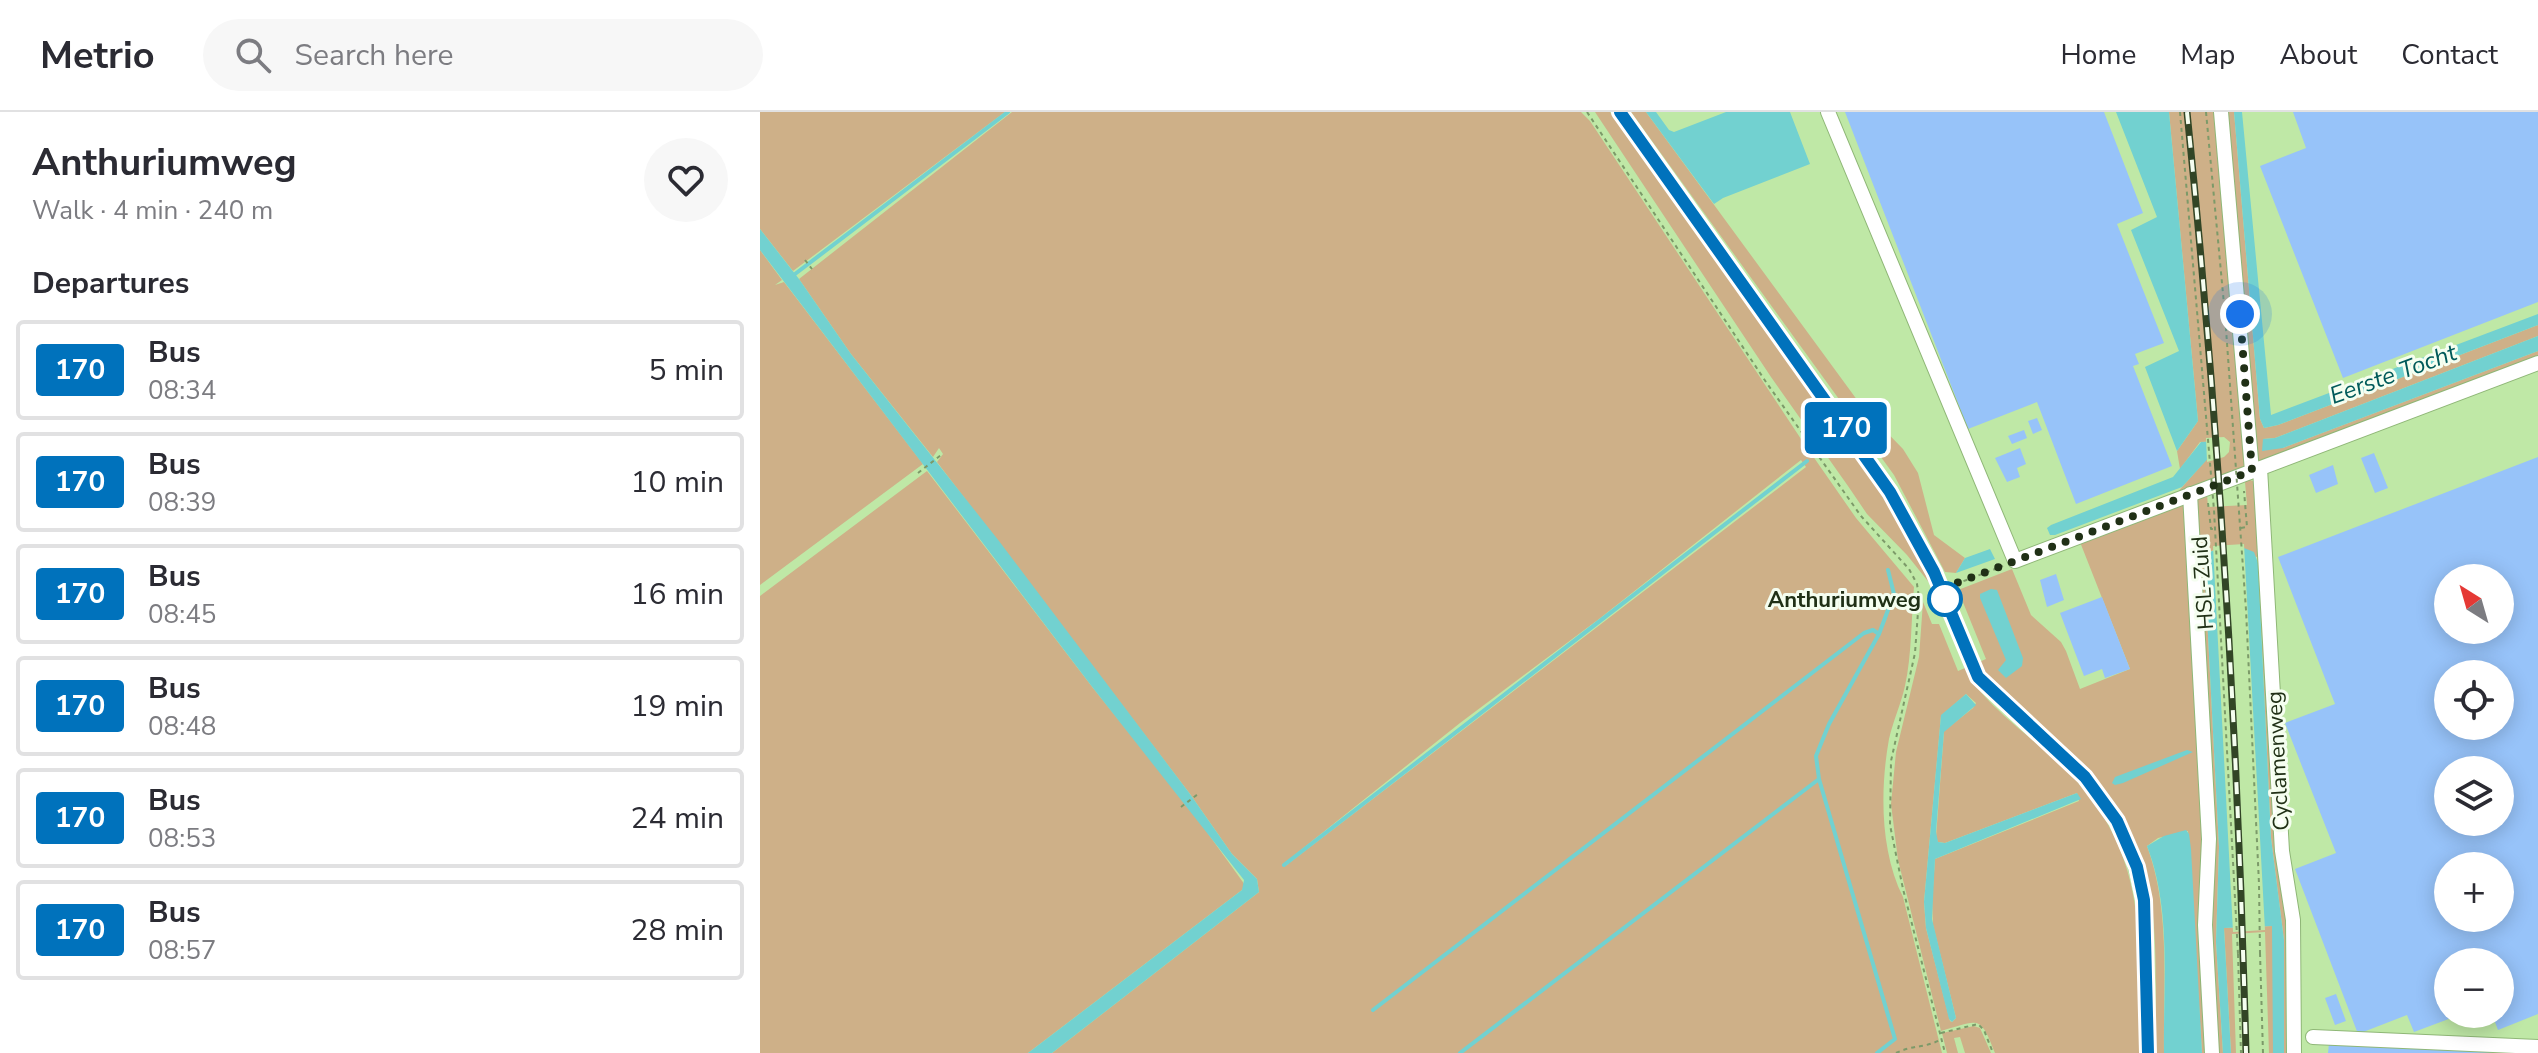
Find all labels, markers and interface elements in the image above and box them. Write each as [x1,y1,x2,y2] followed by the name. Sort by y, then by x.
[203,19,763,91] search box
[40,30,155,81] text: Metrio
[231,33,275,77] icon: search
[295,35,454,76] text: Search here
[2061,36,2136,74] text: Home
[2180,36,2235,74] text: Map
[2279,36,2357,74] text: About
[2401,36,2498,74] text: Contact
[32,137,297,188] text: Anthuriumweg
[644,138,728,222] button: heart
[32,193,273,228] text: Walk · 4 min · 240 m
[32,263,189,304] text: Departures
[2220,294,2260,334] your location
[148,332,201,373] text: Bus
[2325,336,2461,412] water label: Eerste Tocht
[649,350,724,391] text: 5 min
[55,351,105,389] text: 170
[148,373,216,408] text: 08:34
[1800,402,1892,454] line badge: 170
[1821,409,1871,447] text: 170
[148,444,201,485] text: Bus
[631,462,724,503] text: 10 min
[55,463,105,501] text: 170
[148,485,216,520] text: 08:39
[2185,535,2221,631] street label: HSL-Zuid
[148,556,201,597] text: Bus
[2434,564,2514,644] north arrow
[2434,564,2514,1028] map controls
[631,574,724,615] text: 16 min
[55,575,105,613] text: 170
[1928,582,1962,616] marker: Anthuriumweg
[1768,585,1921,615] place label: Anthuriumweg
[148,597,216,632] text: 08:45
[2434,660,2514,740] button: locate
[148,668,201,709] text: Bus
[631,686,724,727] text: 19 min
[55,687,105,725] text: 170
[2259,690,2297,831] street label: Cyclamenweg
[148,709,216,744] text: 08:48
[2434,756,2514,836] button: layers
[148,780,201,821] text: Bus
[631,798,724,839] text: 24 min
[55,799,105,837] text: 170
[148,821,216,856] text: 08:53
[2434,852,2514,932] button: +
[148,892,201,933] text: Bus
[631,910,724,951] text: 28 min
[55,911,105,949] text: 170
[148,933,216,968] text: 08:57
[2434,948,2514,1028] button: −

